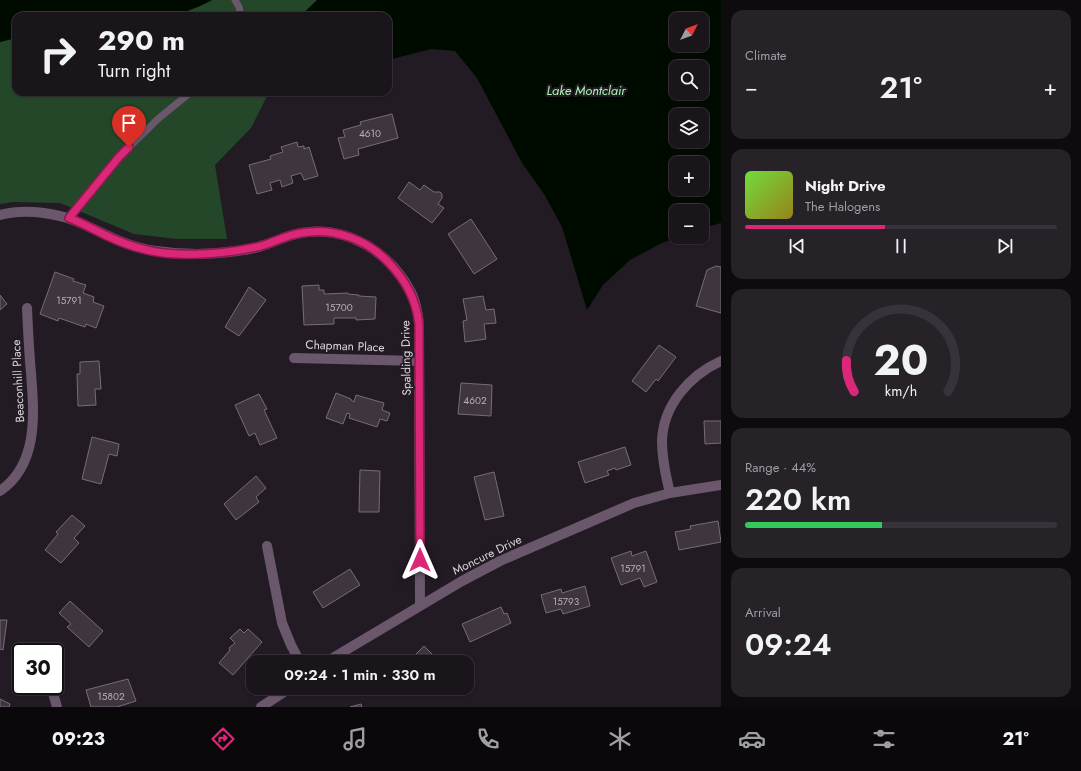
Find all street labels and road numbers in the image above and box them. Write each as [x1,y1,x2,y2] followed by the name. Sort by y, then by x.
[396,320,416,396] street label: Spalding Drive
[305,336,385,356] street label: Chapman Place
[7,339,29,423] street label: Beaconhill Place
[449,530,525,580] street label: Moncure Drive

